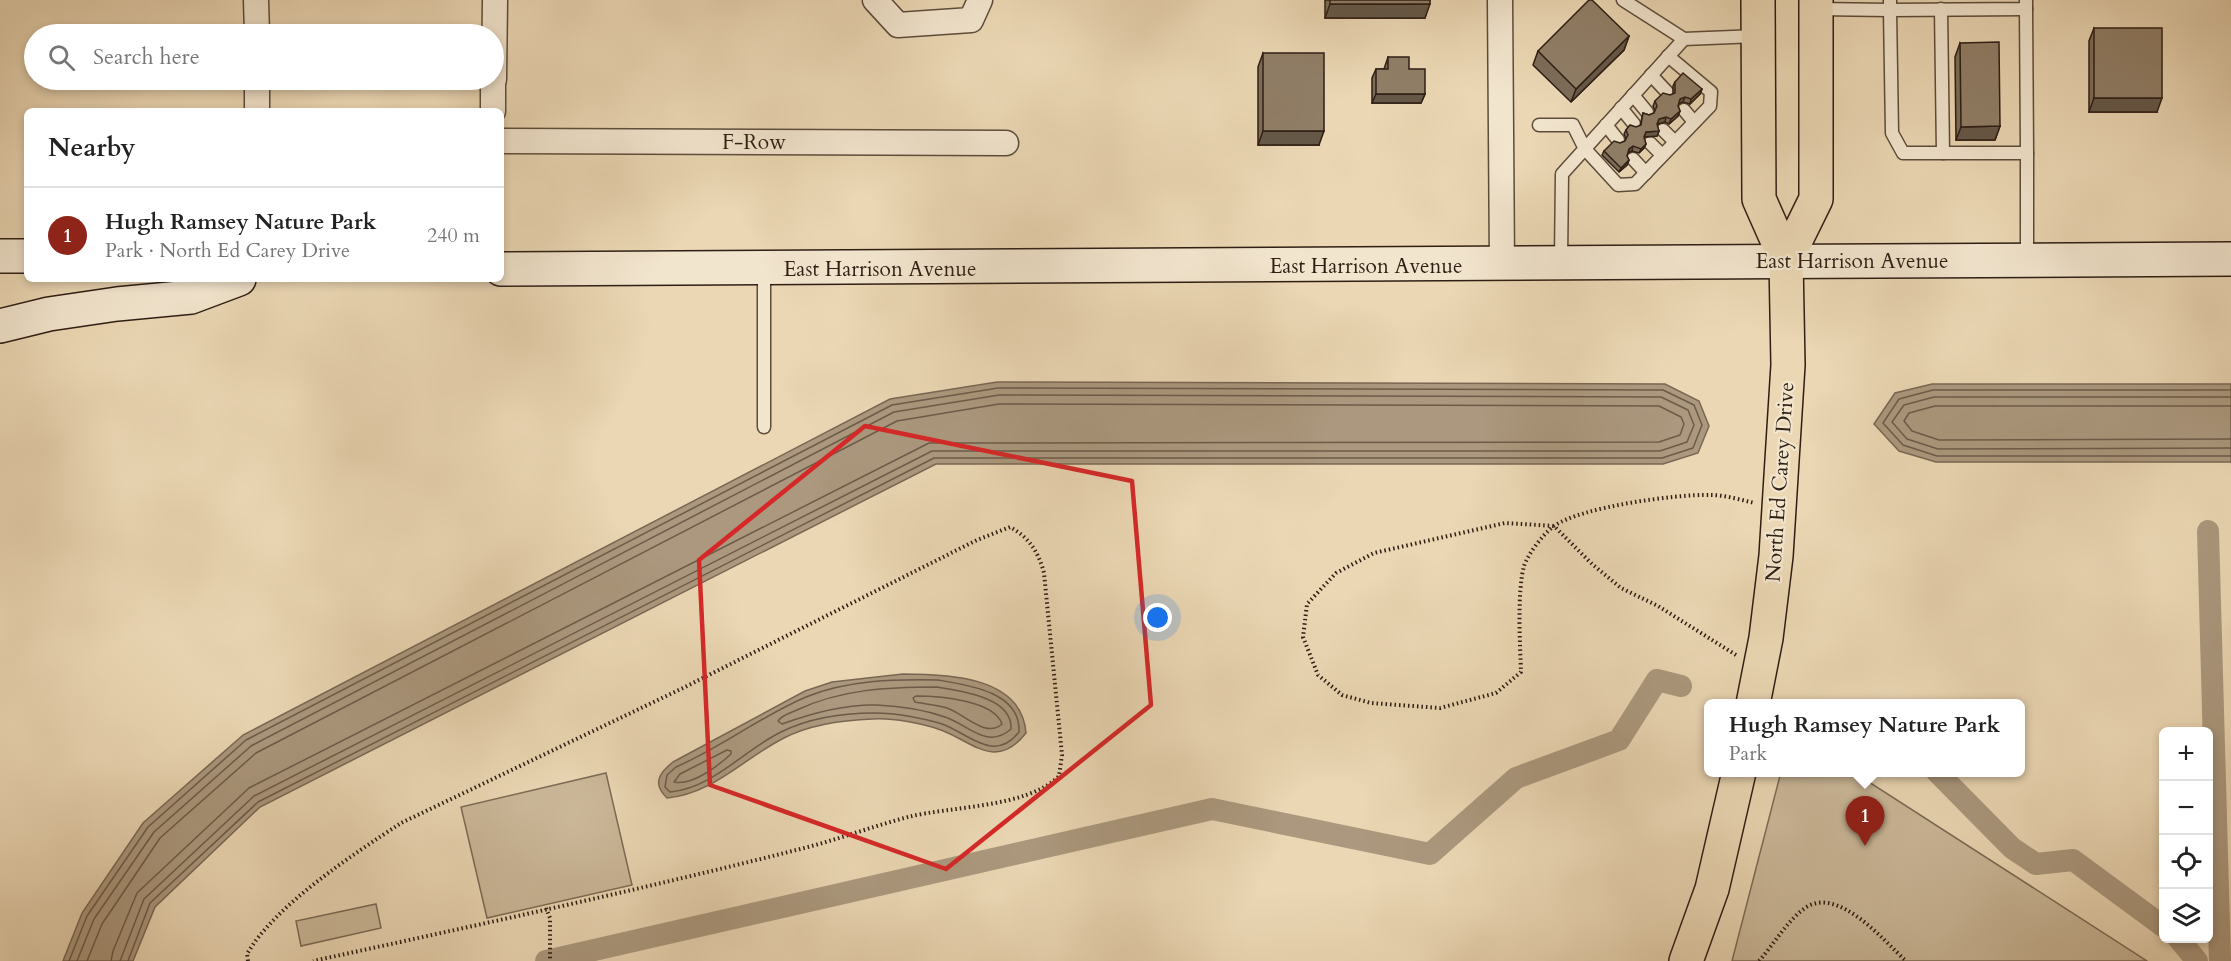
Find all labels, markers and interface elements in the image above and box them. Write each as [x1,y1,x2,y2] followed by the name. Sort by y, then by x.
[24,24,504,90] search box
[45,41,78,74] icon: search
[93,42,200,72] text: Search here
[722,128,786,157] street label: F-Row
[48,130,136,165] text: Nearby
[105,207,377,237] text: Hugh Ramsey Nature Park
[62,222,73,249] text: 1
[427,222,480,249] text: 240 m
[105,237,350,264] text: Park · North Ed Carey Drive
[1755,247,1949,276] street label: East Harrison Avenue
[1269,252,1463,281] street label: East Harrison Avenue
[783,255,977,284] street label: East Harrison Avenue
[1759,381,1801,583] street label: North Ed Carey Drive
[1143,603,1172,632] your location
[1704,699,2025,777] popup
[1729,710,2000,740] text: Hugh Ramsey Nature Park
[2159,727,2213,943] map controls
[2159,727,2213,781] button: +
[1729,740,1767,767] text: Park
[2159,781,2213,835] button: −
[1846,796,1884,846] pin: 1
[2159,835,2213,889] button: locate
[2159,889,2213,943] button: layers

